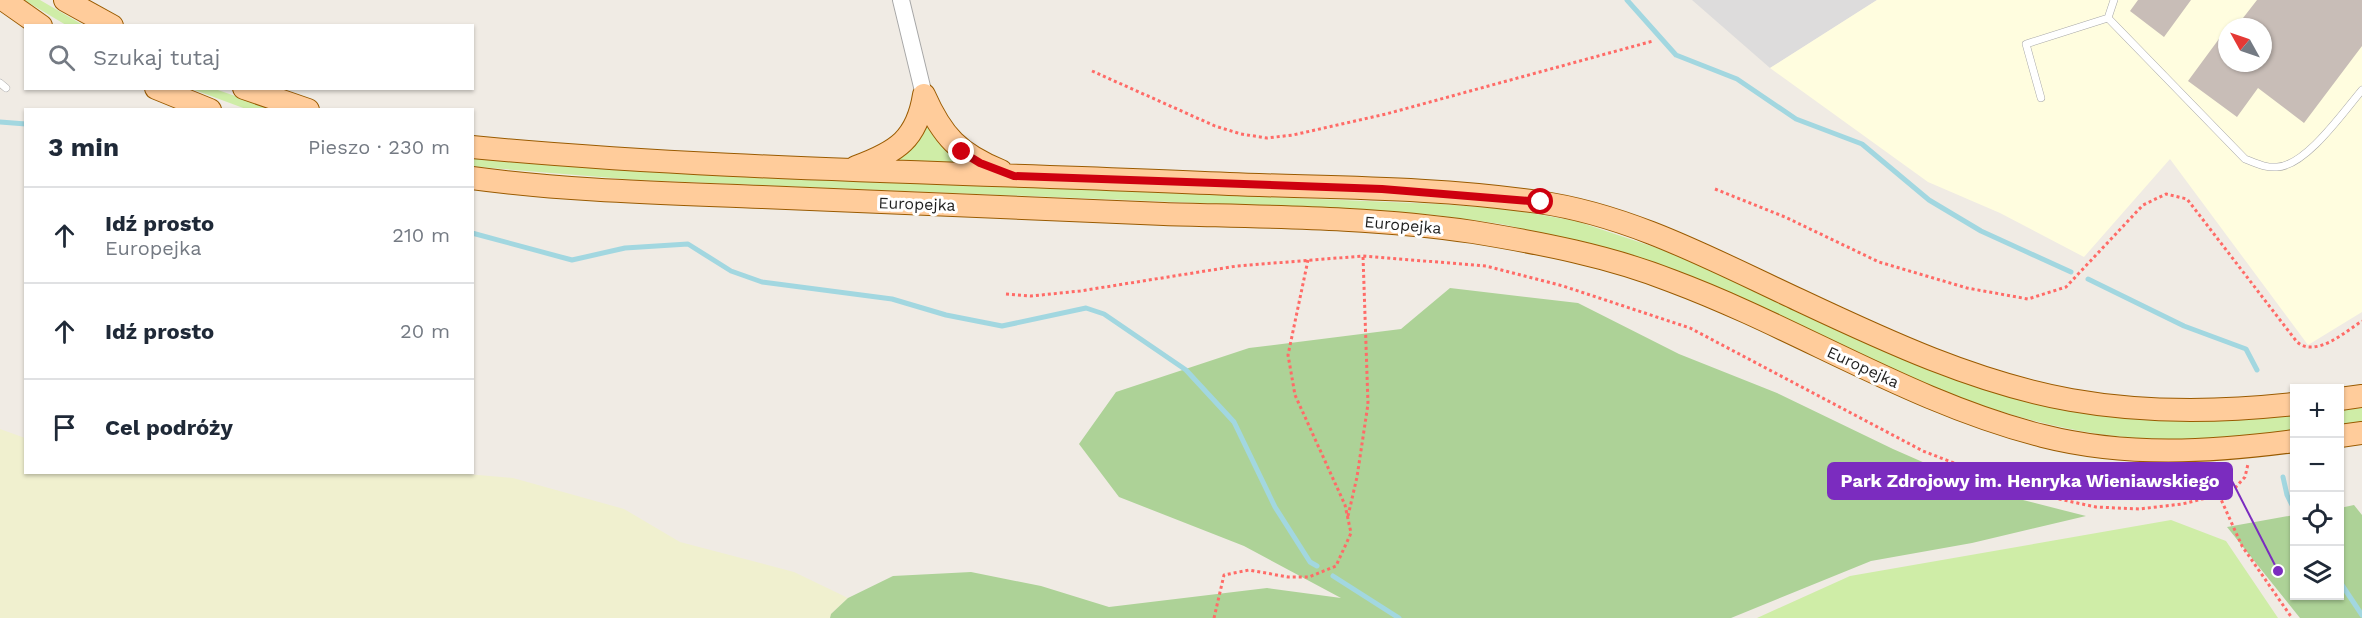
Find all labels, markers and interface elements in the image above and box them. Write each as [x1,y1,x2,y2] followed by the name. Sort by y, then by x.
[2218,18,2272,72] north arrow
[24,24,474,90] search box
[45,41,78,74] icon: search
[93,45,220,70] text: Szukaj tutaj
[48,132,119,162] text: 3 min
[308,135,450,159] text: Pieszo · 230 m
[948,138,974,164] route end
[1527,188,1553,214] route start
[878,193,956,215] street label: Europejka
[105,211,214,236] text: Idź prosto
[1364,212,1442,238] street label: Europejka
[48,219,81,252] icon: ahead
[392,223,450,247] text: 210 m
[105,236,202,260] text: Europejka
[48,315,81,348] icon: ahead
[105,319,214,344] text: Idź prosto
[400,319,450,343] text: 20 m
[1824,342,1902,392] street label: Europejka
[2290,384,2344,600] map controls
[2290,384,2344,438] button: +
[48,411,81,444] icon: arrive
[105,415,233,440] text: Cel podróży
[2290,438,2344,492] button: −
[1828,463,2232,499] callout: Park Zdrojowy im. Henryka Wieniawskiego
[1840,470,2220,491] text: Park Zdrojowy im. Henryka Wieniawskiego
[2290,492,2344,546] button: locate
[2290,546,2344,600] button: layers

